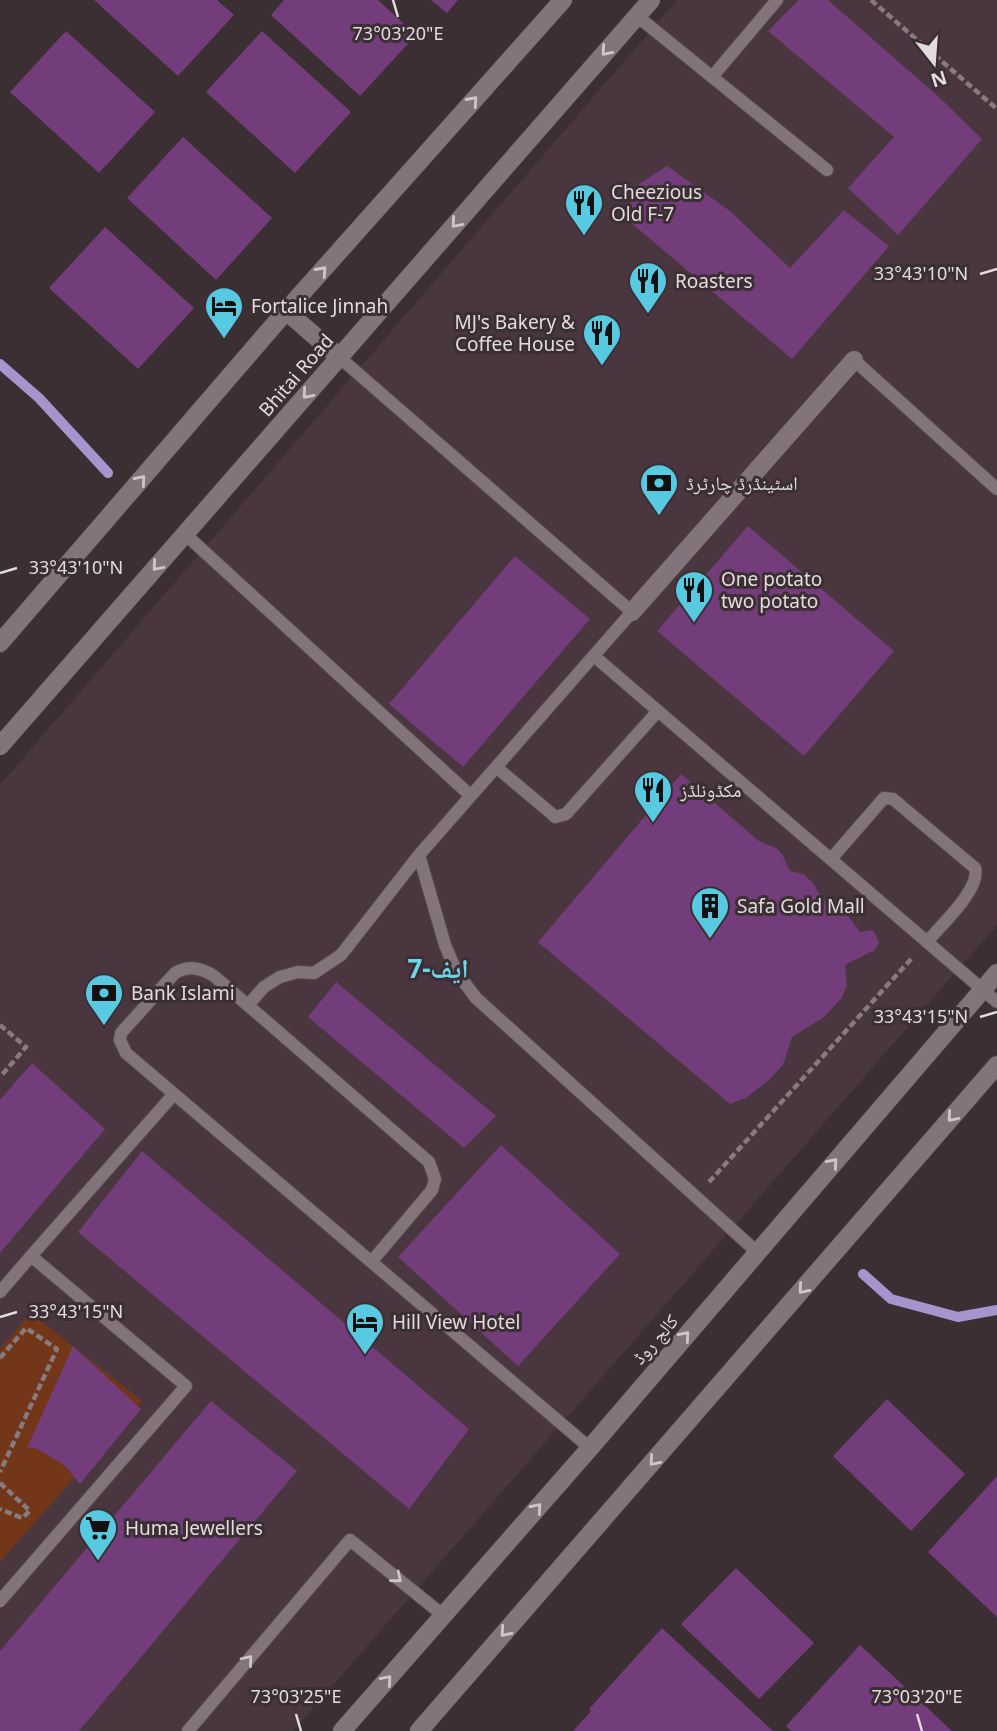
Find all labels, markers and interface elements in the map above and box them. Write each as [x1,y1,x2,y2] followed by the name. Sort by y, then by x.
[353,21,443,45] text: 73°03'20"E
[899,28,969,98] north arrow
[602,43,614,56] one-way arrow
[928,65,950,94] text: N
[465,96,478,109] one-way arrow
[611,179,702,227] place label: Cheezious Old F-7
[563,182,605,237] restaurant icon: Cheezious Old F-7
[452,215,465,228] one-way arrow
[627,260,669,315] restaurant icon: Roasters
[874,261,968,285] text: 33°43'10"N
[314,266,326,279] one-way arrow
[675,268,753,294] place label: Roasters
[203,285,245,340] hotel icon: Fortalice Jinnah
[251,293,388,319] place label: Fortalice Jinnah
[455,309,575,357] place label: MJ's Bakery & Coffee House
[581,312,623,367] restaurant icon: MJ's Bakery & Coffee House
[253,328,339,422] street label: Bhitai Road
[303,386,315,399] one-way arrow
[638,462,680,517] bank icon: اسٹینڈرڈ چارٹرڈ
[686,470,798,496] place label: اسٹینڈرڈ چارٹرڈ
[133,475,145,488] one-way arrow
[29,555,123,579] text: 33°43'10"N
[153,557,166,570] one-way arrow
[721,566,822,614] place label: One potato two potato
[673,569,715,624] restaurant icon: One potato two potato
[632,769,674,824] restaurant icon: مکڈونلڈز
[679,777,742,803] place label: مکڈونلڈز
[689,885,731,940] building icon: Safa Gold Mall
[737,893,865,919] place label: Safa Gold Mall
[407,950,469,986] district label: ایف-7
[83,972,125,1027] bank icon: Bank Islami
[131,980,235,1006] place label: Bank Islami
[874,1004,968,1028] text: 33°43'15"N
[948,1109,960,1122] one-way arrow
[825,1158,837,1171] one-way arrow
[799,1280,811,1293] one-way arrow
[29,1299,123,1323] text: 33°43'15"N
[344,1301,386,1356] hotel icon: Hill View Hotel
[626,1308,684,1370] street label: کالج روڈ
[392,1309,520,1335] place label: Hill View Hotel
[677,1331,689,1344] one-way arrow
[650,1452,662,1465] one-way arrow
[529,1504,541,1517] one-way arrow
[77,1507,119,1562] supermarket icon: Huma Jewellers
[125,1515,263,1541] place label: Huma Jewellers
[389,1569,401,1582] one-way arrow
[501,1624,513,1637] one-way arrow
[240,1655,252,1668] one-way arrow
[379,1675,391,1688] one-way arrow
[251,1684,341,1708] text: 73°03'25"E
[872,1684,962,1708] text: 73°03'20"E

